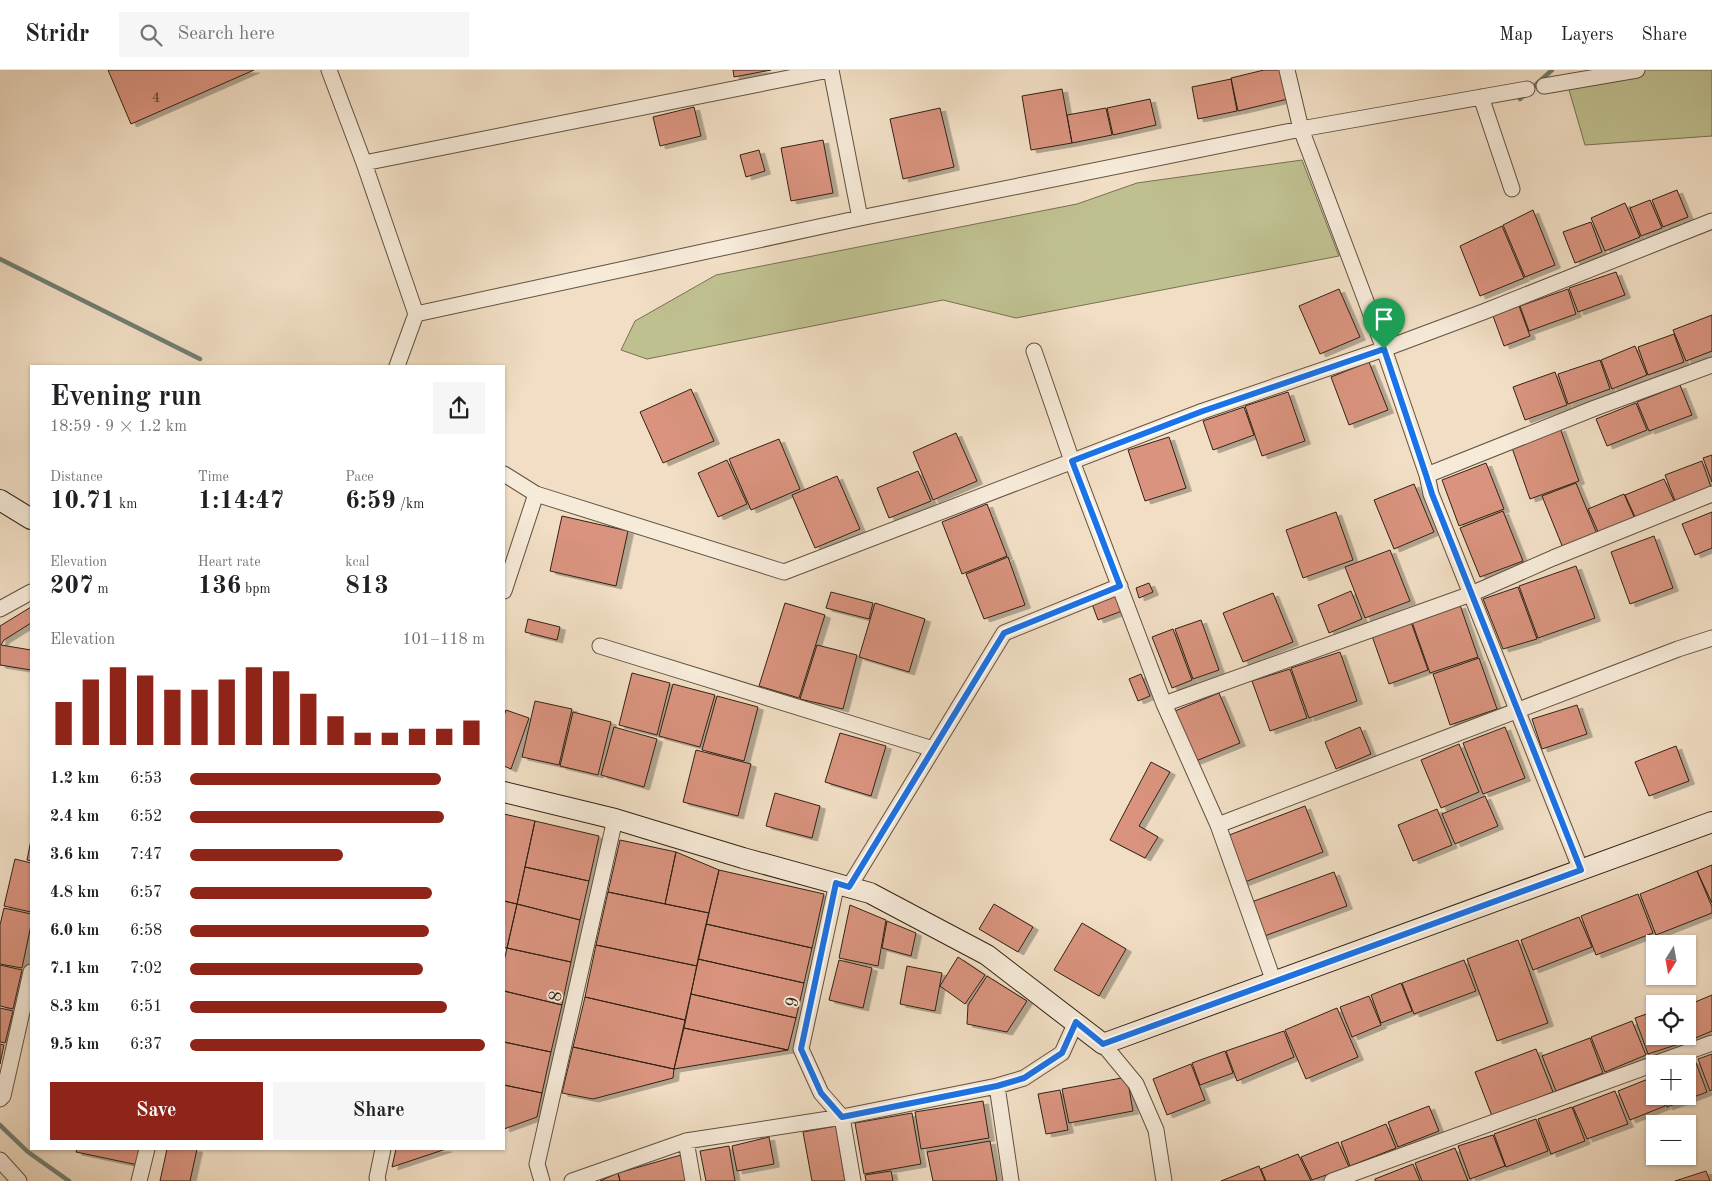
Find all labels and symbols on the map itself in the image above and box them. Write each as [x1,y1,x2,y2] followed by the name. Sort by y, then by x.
[152,91,160,106] house number: 4
[1363,298,1405,349] pin
[1646,935,1696,985] north arrow
[546,989,566,1003] street label: 8
[783,995,803,1009] street label: 9

